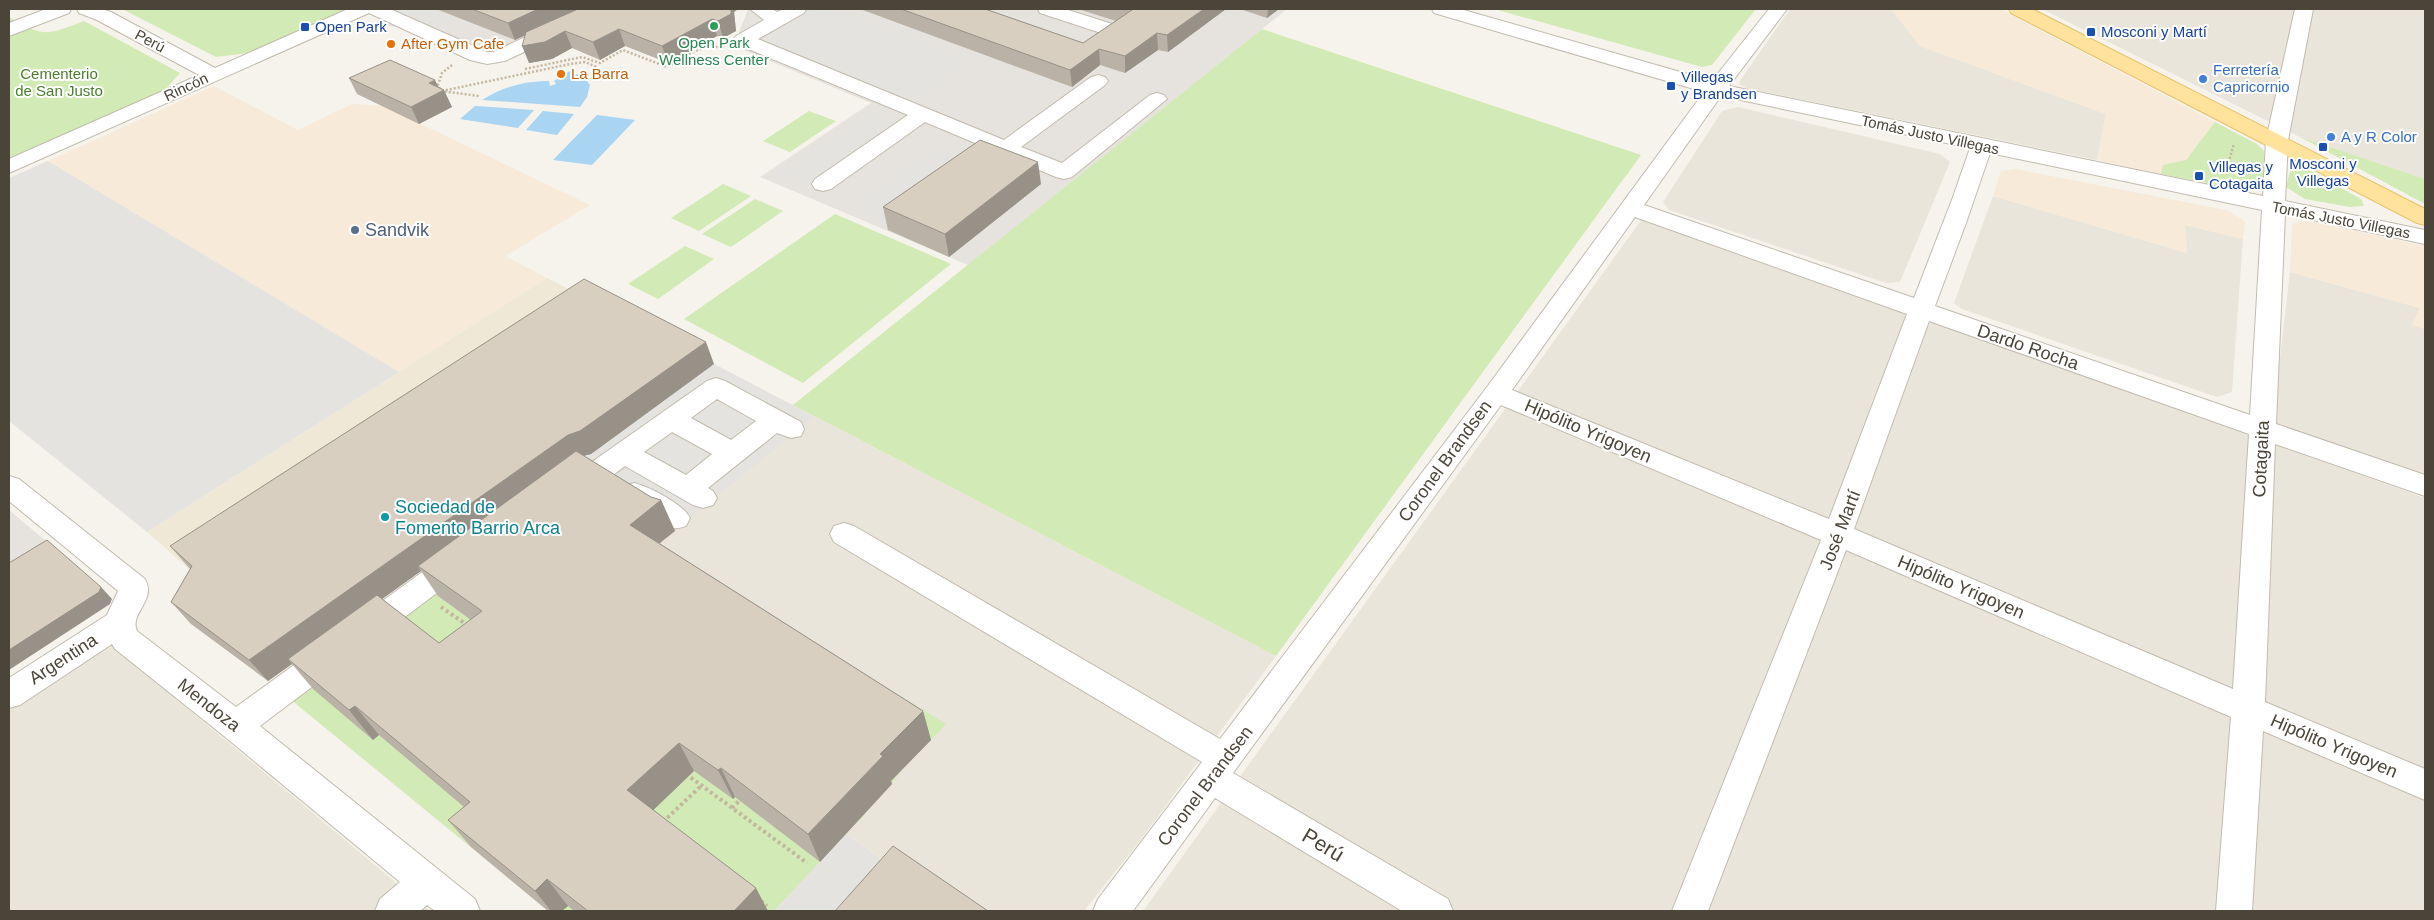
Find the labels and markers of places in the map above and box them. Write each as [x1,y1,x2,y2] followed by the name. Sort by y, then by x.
[315,18,387,35] place label: Open Park
[708,20,720,32] marker: Open Park Wellness Center
[299,21,311,33] marker: Open Park
[2101,23,2208,40] place label: Mosconi y Martí
[2085,26,2097,38] marker: Mosconi y Martí
[659,34,769,68] place label: Open Park Wellness Center
[401,35,504,52] place label: After Gym Cafe
[385,38,397,50] marker: After Gym Cafe
[2213,61,2290,95] place label: Ferretería Capricornio
[571,65,629,82] place label: La Barra
[555,68,567,80] marker: La Barra
[1681,68,1757,102] place label: Villegas y Brandsen
[2197,73,2209,85] marker: Ferretería Capricornio
[1665,80,1677,92] marker: Villegas y Brandsen
[2341,128,2417,145] place label: A y R Color
[2325,131,2337,143] marker: A y R Color
[2317,141,2329,153] marker: Mosconi y Villegas
[2289,155,2357,189] place label: Mosconi y Villegas
[2209,158,2274,192] place label: Villegas y Cotagaita
[2193,170,2205,182] marker: Villegas y Cotagaita
[365,220,430,240] place label: Sandvik
[349,224,361,236] marker: Sandvik
[395,497,561,538] place label: Sociedad de Fomento Barrio Arca
[379,511,391,523] marker: Sociedad de Fomento Barrio Arca

